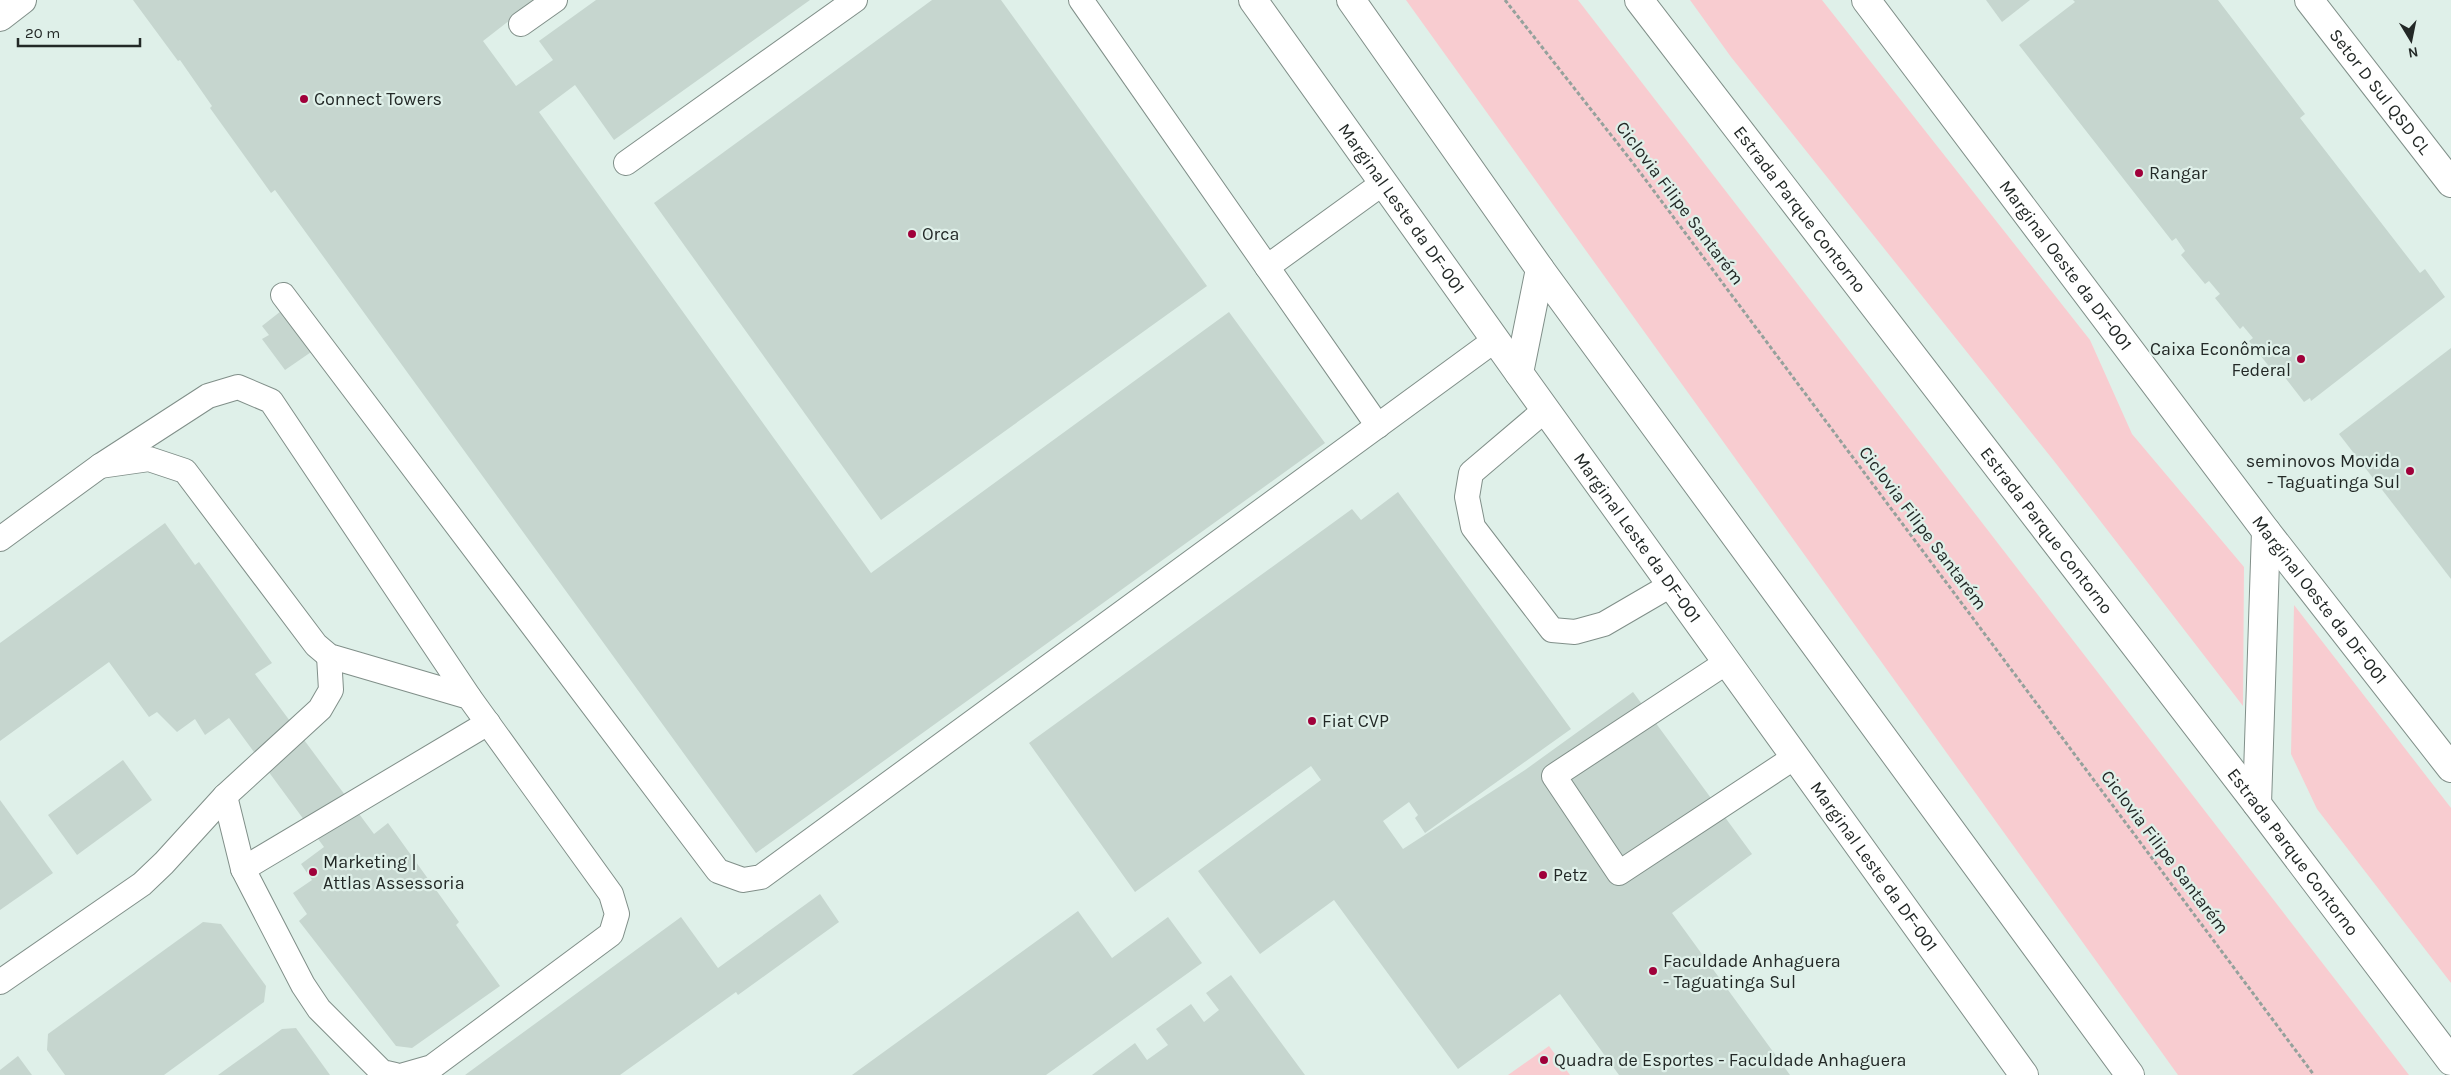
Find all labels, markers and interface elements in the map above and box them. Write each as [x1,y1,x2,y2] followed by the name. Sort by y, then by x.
[18,15,140,47] scale bar
[2386,15,2436,65] north arrow
[25,24,60,42] text: 20 m
[2324,24,2436,159] street label: Setor D Sul QSD CL
[2407,43,2420,62] text: N
[314,88,442,110] place label: Connect Towers
[298,93,310,105] marker: Connect Towers
[1611,117,1749,289] street label: Ciclovia Filipe Santarém
[1333,119,1470,298] street label: Marginal Leste da DF-001
[1729,121,1871,297] street label: Estrada Parque Contorno
[2149,162,2208,184] place label: Rangar
[2133,167,2145,179] marker: Rangar
[1995,176,2137,355] street label: Marginal Oeste da DF-001
[922,223,959,245] place label: Orca
[906,228,918,240] marker: Orca
[2150,338,2291,381] place label: Caixa Econômica Federal
[2295,353,2307,365] marker: Caixa Econômica Federal
[1854,442,1992,614] street label: Ciclovia Filipe Santarém
[1976,443,2118,618] street label: Estrada Parque Contorno
[1569,448,1706,627] street label: Marginal Leste da DF-001
[2246,450,2400,493] place label: seminovos Movida - Taguatinga Sul
[2404,465,2416,477] marker: seminovos Movida - Taguatinga Sul
[2247,511,2392,688] street label: Marginal Oeste da DF-001
[1322,710,1389,732] place label: Fiat CVP
[1306,715,1318,727] marker: Fiat CVP
[2222,764,2364,940] street label: Estrada Parque Contorno
[2096,766,2234,938] street label: Ciclovia Filipe Santarém
[1805,777,1943,956] street label: Marginal Leste da DF-001
[323,851,465,894] place label: Marketing | Attlas Assessoria
[1553,864,1588,886] place label: Petz
[307,866,319,878] marker: Marketing | Attlas Assessoria
[1537,869,1549,881] marker: Petz
[1663,950,1841,993] place label: Faculdade Anhaguera - Taguatinga Sul
[1647,965,1659,977] marker: Faculdade Anhaguera - Taguatinga Sul
[1554,1049,1906,1071] place label: Quadra de Esportes - Faculdade Anhaguera
[1538,1054,1550,1066] marker: Quadra de Esportes - Faculdade Anhaguera

